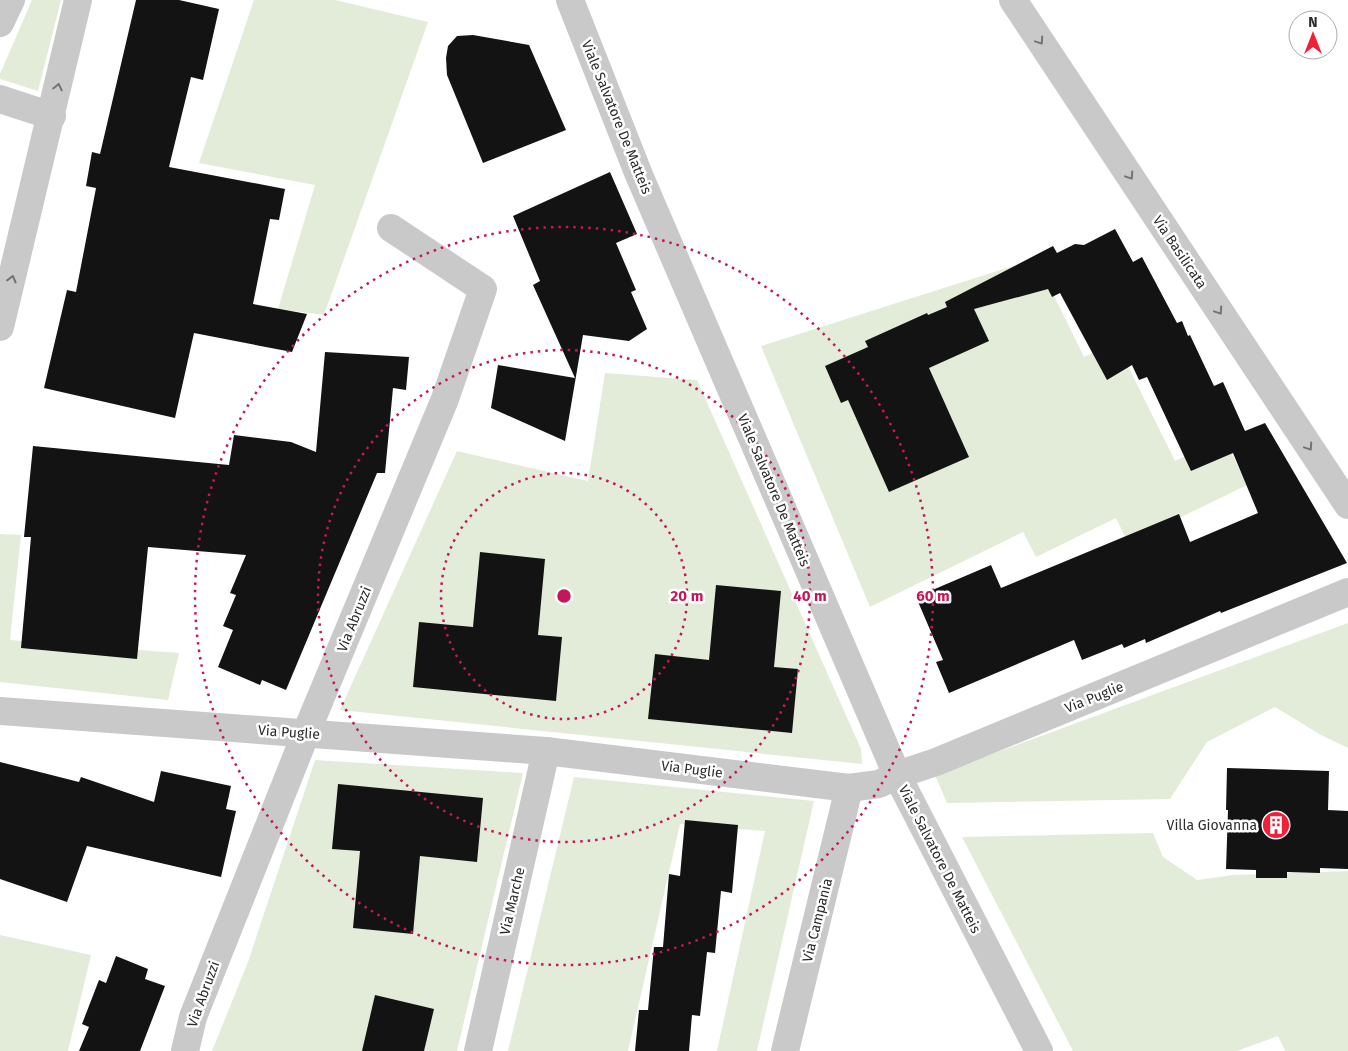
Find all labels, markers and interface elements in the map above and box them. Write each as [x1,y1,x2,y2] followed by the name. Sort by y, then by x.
[1288,10,1338,60] north arrow
[1308,14,1318,31] text: N
[1033,35,1043,44] one-way arrow
[578,38,655,197] street label: Viale Salvatore De Matteis
[52,83,63,92] one-way arrow
[1123,171,1133,180] one-way arrow
[1149,213,1210,292] street label: Via Basilicata
[6,275,17,284] one-way arrow
[1213,306,1223,315] one-way arrow
[734,411,814,569] street label: Viale Salvatore De Matteis
[1303,441,1313,450] one-way arrow
[334,584,375,654] street label: Via Abruzzi
[555,587,573,605] centre of rings
[671,587,703,605] text: 20 m
[793,587,827,605] text: 40 m
[916,587,950,605] text: 60 m
[1062,678,1126,717] street label: Via Puglie
[257,722,320,743] street label: Via Puglie
[660,757,724,782] street label: Via Puglie
[895,782,985,937] street label: Viale Salvatore De Matteis
[1261,810,1291,840] building icon: Villa Giovanna
[1167,817,1257,834] place label: Villa Giovanna
[496,866,529,937] street label: Via Marche
[799,876,836,964] street label: Via Campania
[184,959,223,1030] street label: Via Abruzzi

